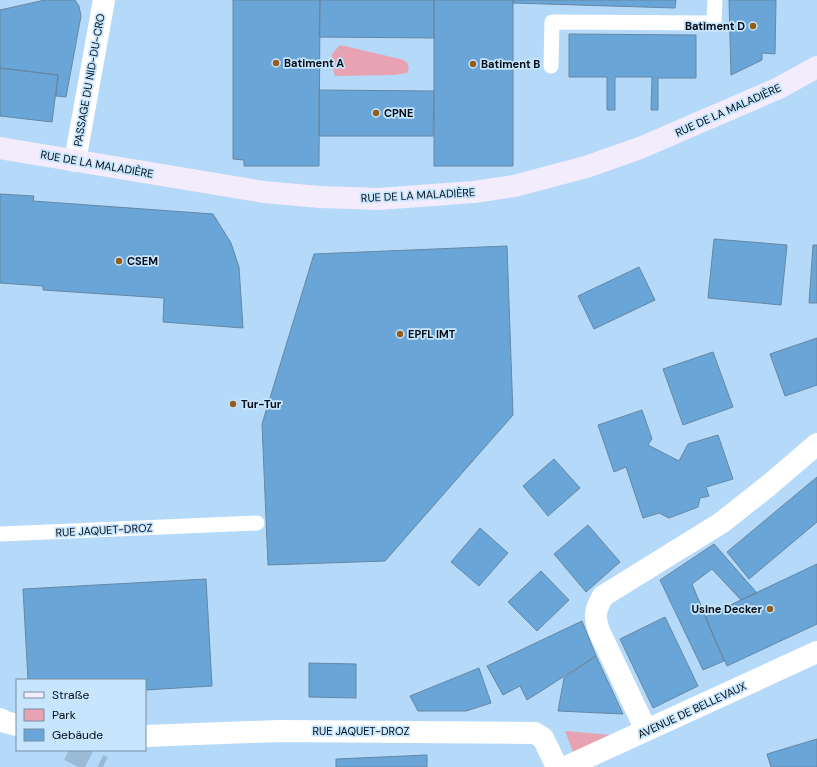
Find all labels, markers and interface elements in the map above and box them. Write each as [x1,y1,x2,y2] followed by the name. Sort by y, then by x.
[70,12,108,148] street label: PASSAGE DU NID-DU-CRO
[685,19,745,33] place label: Batiment D
[748,21,758,31] marker: Batiment D
[284,56,344,70] place label: Batiment A
[481,57,540,71] place label: Batiment B
[271,58,281,68] marker: Batiment A
[468,59,478,69] marker: Batiment B
[673,80,783,140] street label: RUE DE LA MALADIÈRE
[384,106,413,120] place label: CPNE
[371,108,381,118] marker: CPNE
[39,147,155,181] street label: RUE DE LA MALADIÈRE
[361,185,475,205] street label: RUE DE LA MALADIÈRE
[127,254,158,268] place label: CSEM
[114,256,124,266] marker: CSEM
[408,327,456,341] place label: EPFL IMT
[395,329,405,339] marker: EPFL IMT
[241,397,282,411] place label: Tur-Tur
[228,399,238,409] marker: Tur-Tur
[55,520,153,540] street label: RUE JAQUET-DROZ
[692,602,762,616] place label: Usine Decker
[765,604,775,614] marker: Usine Decker
[16,679,146,751] legend
[635,679,749,741] street label: AVENUE DE BELLEVAUX
[52,687,89,703] text: Straße
[52,707,76,723] text: Park
[313,724,410,738] street label: RUE JAQUET-DROZ
[52,727,103,743] text: Gebäude

